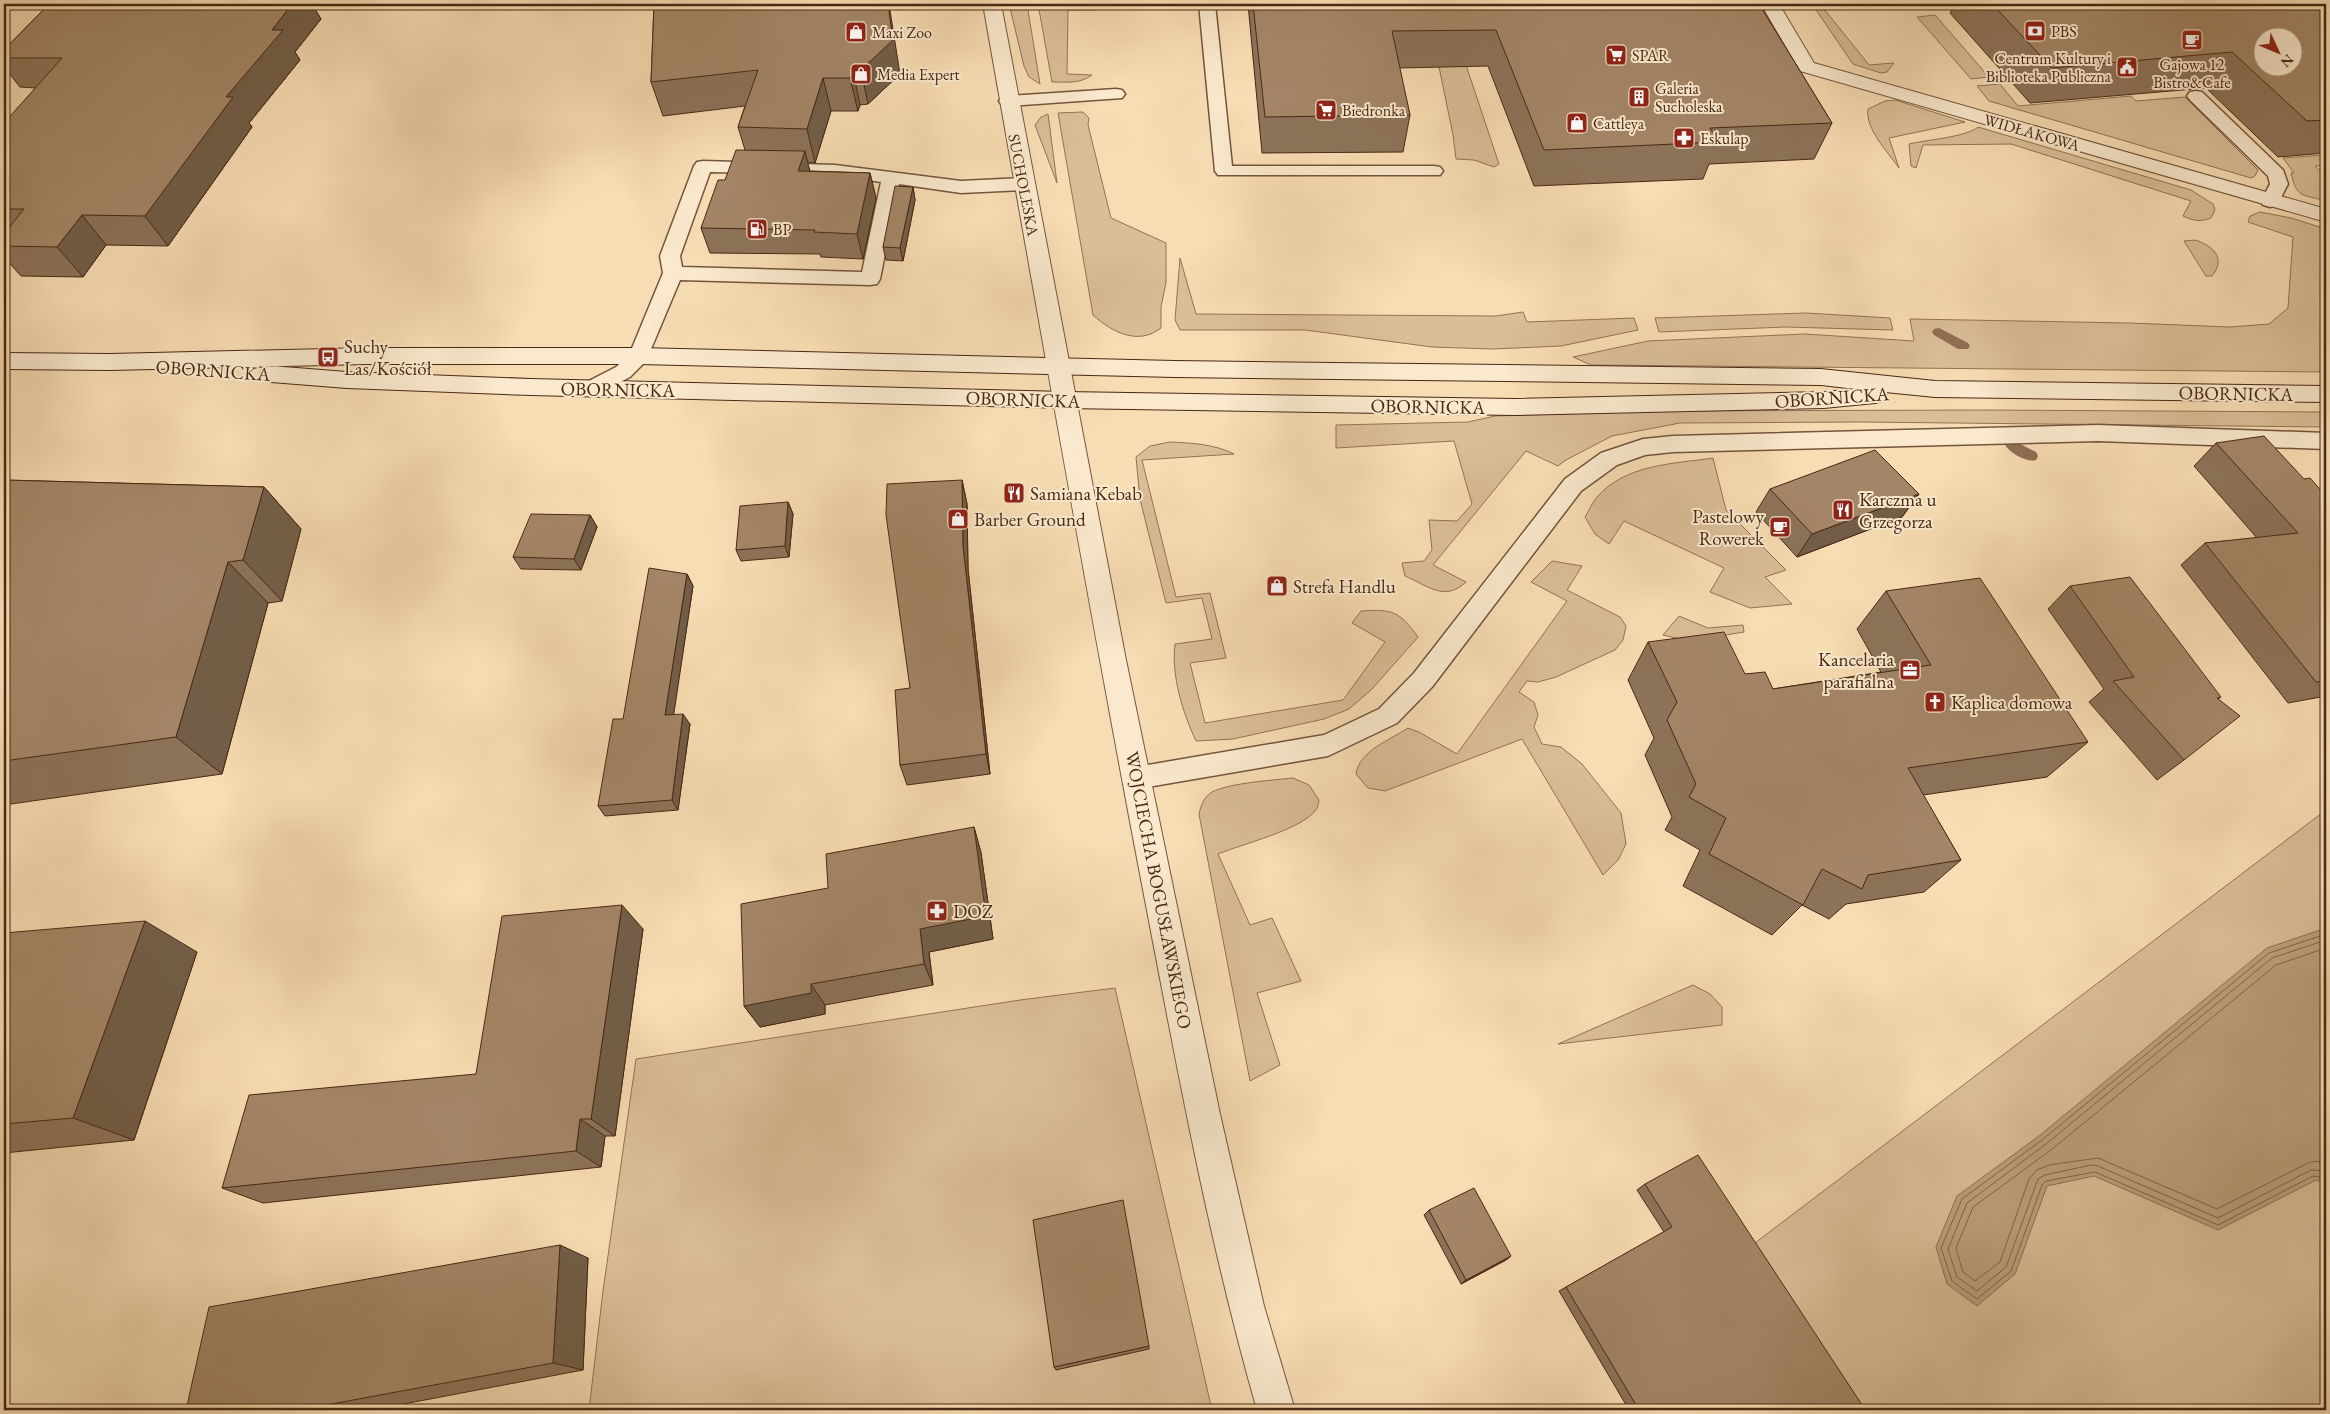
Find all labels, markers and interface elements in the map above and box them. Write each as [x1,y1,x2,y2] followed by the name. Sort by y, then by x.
[2023,19,2047,43] bank icon: PBS
[844,20,868,44] shop icon: Maxi Zoo
[2051,21,2077,42] place label: PBS
[872,22,932,43] place label: Maxi Zoo
[2180,28,2204,52] cafe icon: Gajowa 12 Bistro&Cafe
[2252,28,2302,78] north arrow
[1604,43,1628,67] supermarket icon: SPAR
[1632,45,1670,66] place label: SPAR
[1986,48,2112,87] place label: Centrum Kultury i Biblioteka Publiczna
[2276,51,2298,72] text: N
[2153,54,2231,93] place label: Gajowa 12 Bistro&Cafe
[2115,55,2139,79] public building icon: Centrum Kultury i Biblioteka Publiczna
[849,62,873,86] shop icon: Media Expert
[877,64,960,85] place label: Media Expert
[1655,78,1723,117] place label: Galeria Sucholeska
[1627,85,1651,109] building icon: Galeria Sucholeska
[1314,98,1338,122] supermarket icon: Biedronka
[1342,100,1406,121] place label: Biedronka
[1981,109,2083,156] street label: WIDŁAKOWA
[1565,111,1589,135] shop icon: Cattleya
[1593,113,1645,134] place label: Cattleya
[1672,126,1696,150] pharmacy icon: Eskulap
[1700,128,1749,149] place label: Eskulap
[1003,132,1044,239] street label: SUCHOLESKA
[745,217,769,241] fuel station icon: BP
[773,219,791,240] place label: BP
[344,334,432,381] place label: Suchy Las/Kościół
[316,345,340,369] bus stop icon: Suchy Las/Kościół
[155,354,272,387] street label: OBORNICKA
[560,376,676,403] street label: OBORNICKA
[2178,380,2294,407] street label: OBORNICKA
[1774,381,1891,414] street label: OBORNICKA
[965,385,1082,414] street label: OBORNICKA
[1370,393,1486,420] street label: OBORNICKA
[1002,481,1026,505] restaurant icon: Samiana Kebab
[1030,481,1142,506] place label: Samiana Kebab
[1859,487,1936,534] place label: Karczma u Grzegorza
[1831,498,1855,522] restaurant icon: Karczma u Grzegorza
[1692,504,1765,551] place label: Pastelowy Rowerek
[946,507,970,531] shop icon: Barber Ground
[974,507,1086,532] place label: Barber Ground
[1768,515,1792,539] cafe icon: Pastelowy Rowerek
[1265,574,1289,598] shop icon: Strefa Handlu
[1293,574,1396,599] place label: Strefa Handlu
[1818,647,1894,694] place label: Kancelaria parafialna
[1898,658,1922,682] office icon: Kancelaria parafialna
[1923,690,1947,714] church icon: Kaplica domowa
[1951,690,2073,715] place label: Kaplica domowa
[1119,749,1198,1031] street label: WOJCIECHA BOGUSŁAWSKIEGO
[925,899,949,923] pharmacy icon: DOZ
[953,899,994,924] place label: DOZ

